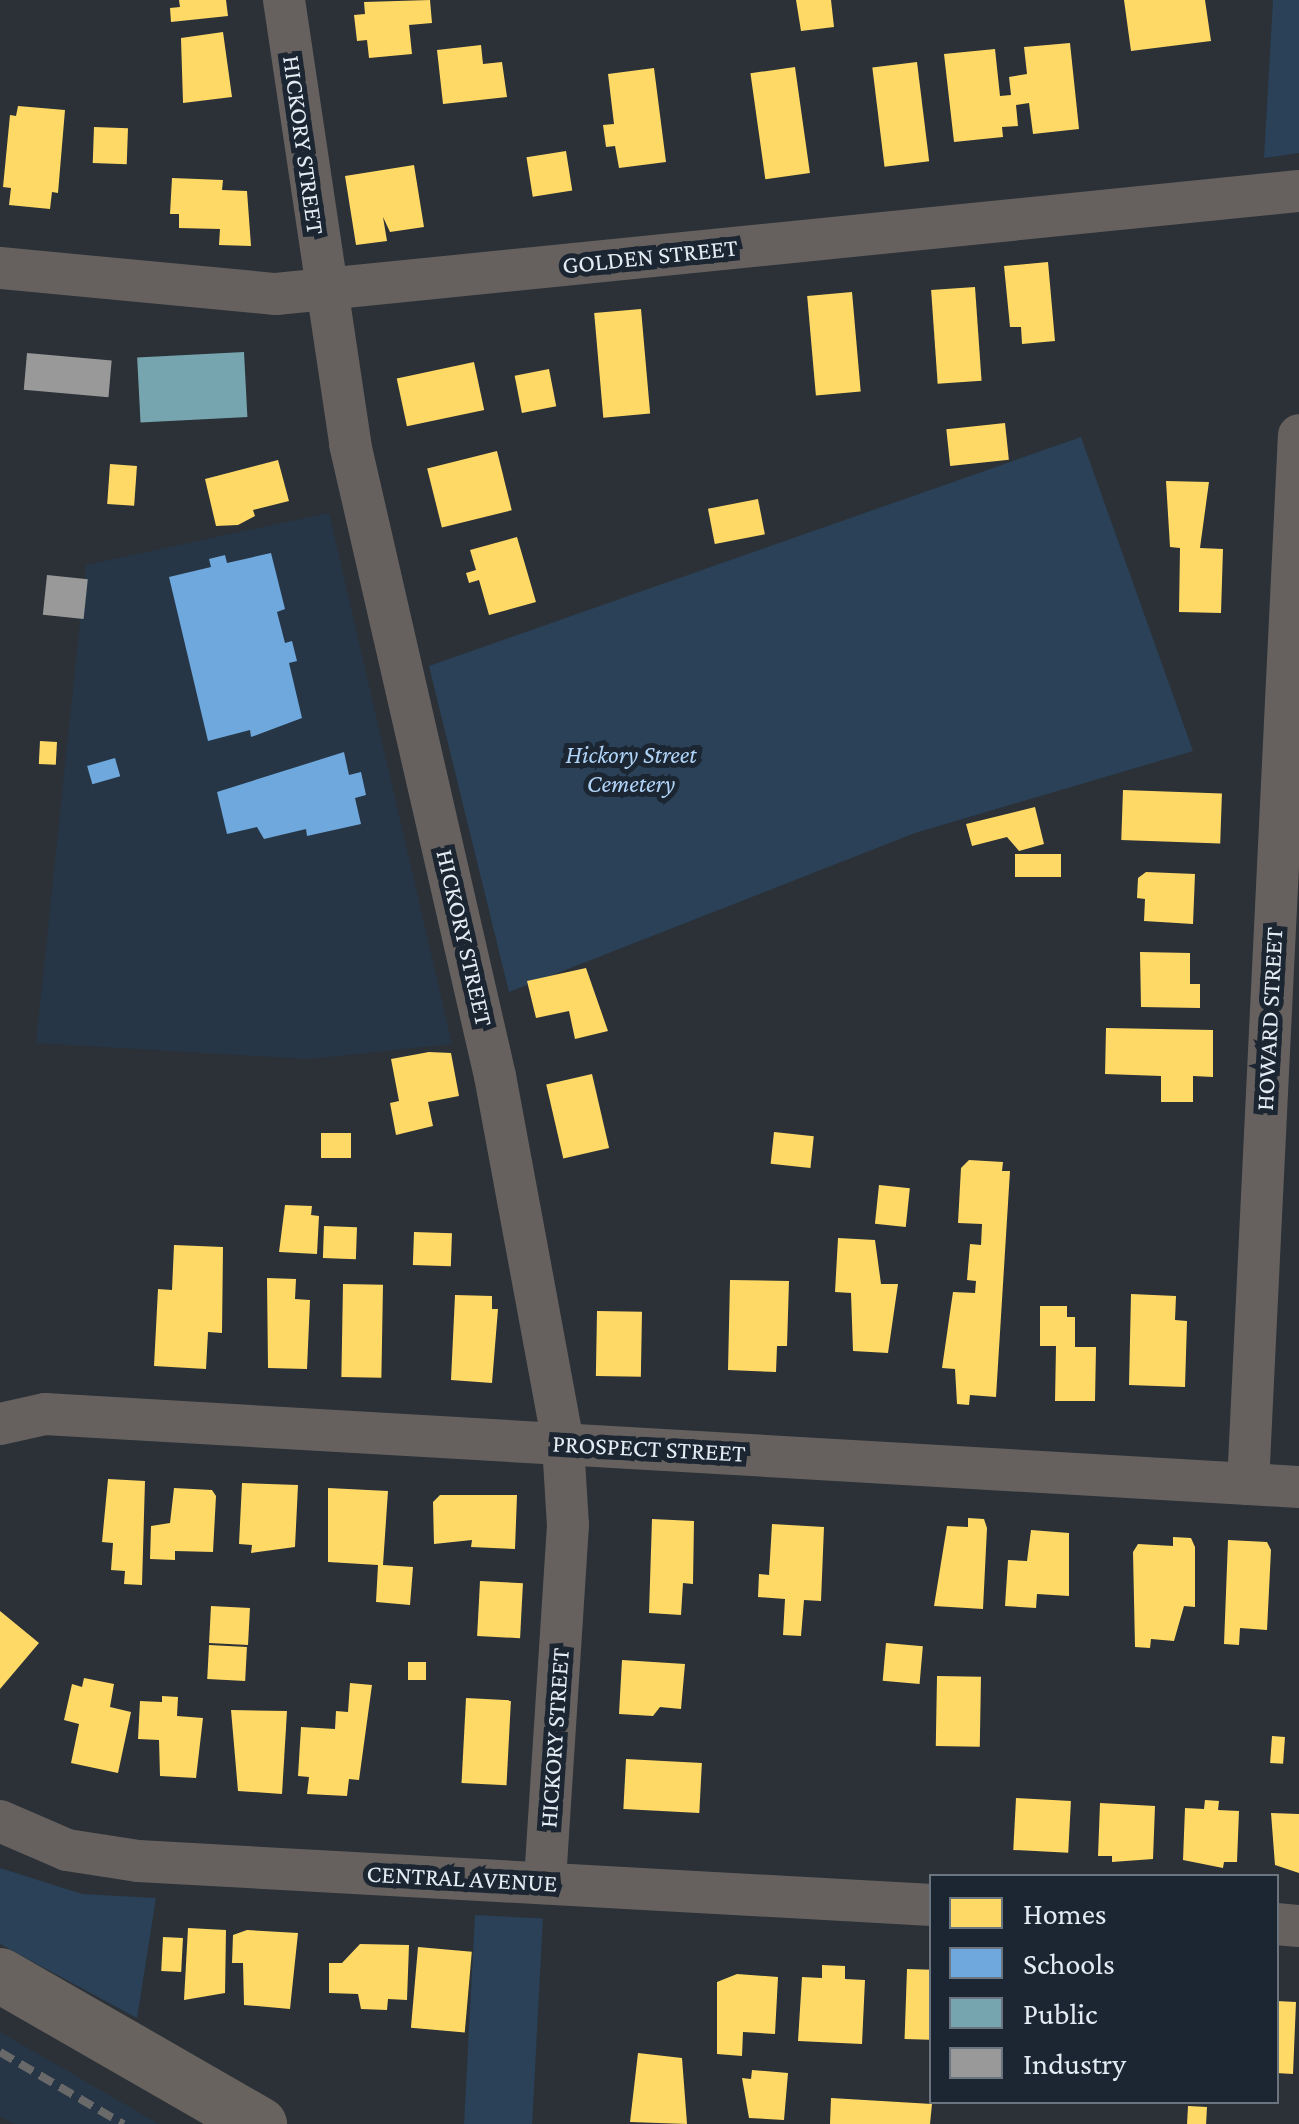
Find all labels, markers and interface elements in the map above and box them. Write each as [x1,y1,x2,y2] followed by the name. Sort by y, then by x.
[276,54,330,236] street label: HICKORY STREET
[561,233,739,281] street label: GOLDEN STREET
[565,741,697,800] park label: Hickory Street Cemetery
[429,847,499,1029] street label: HICKORY STREET
[1250,926,1290,1112] street label: HOWARD STREET
[552,1429,746,1469] street label: PROSPECT STREET
[534,1647,576,1829] street label: HICKORY STREET
[366,1859,558,1899] street label: CENTRAL AVENUE
[929,1874,1279,2104] legend
[1023,1897,1107,1930] text: Homes
[1023,1947,1115,1980] text: Schools
[1023,1997,1098,2030] text: Public
[1023,2047,1126,2080] text: Industry

